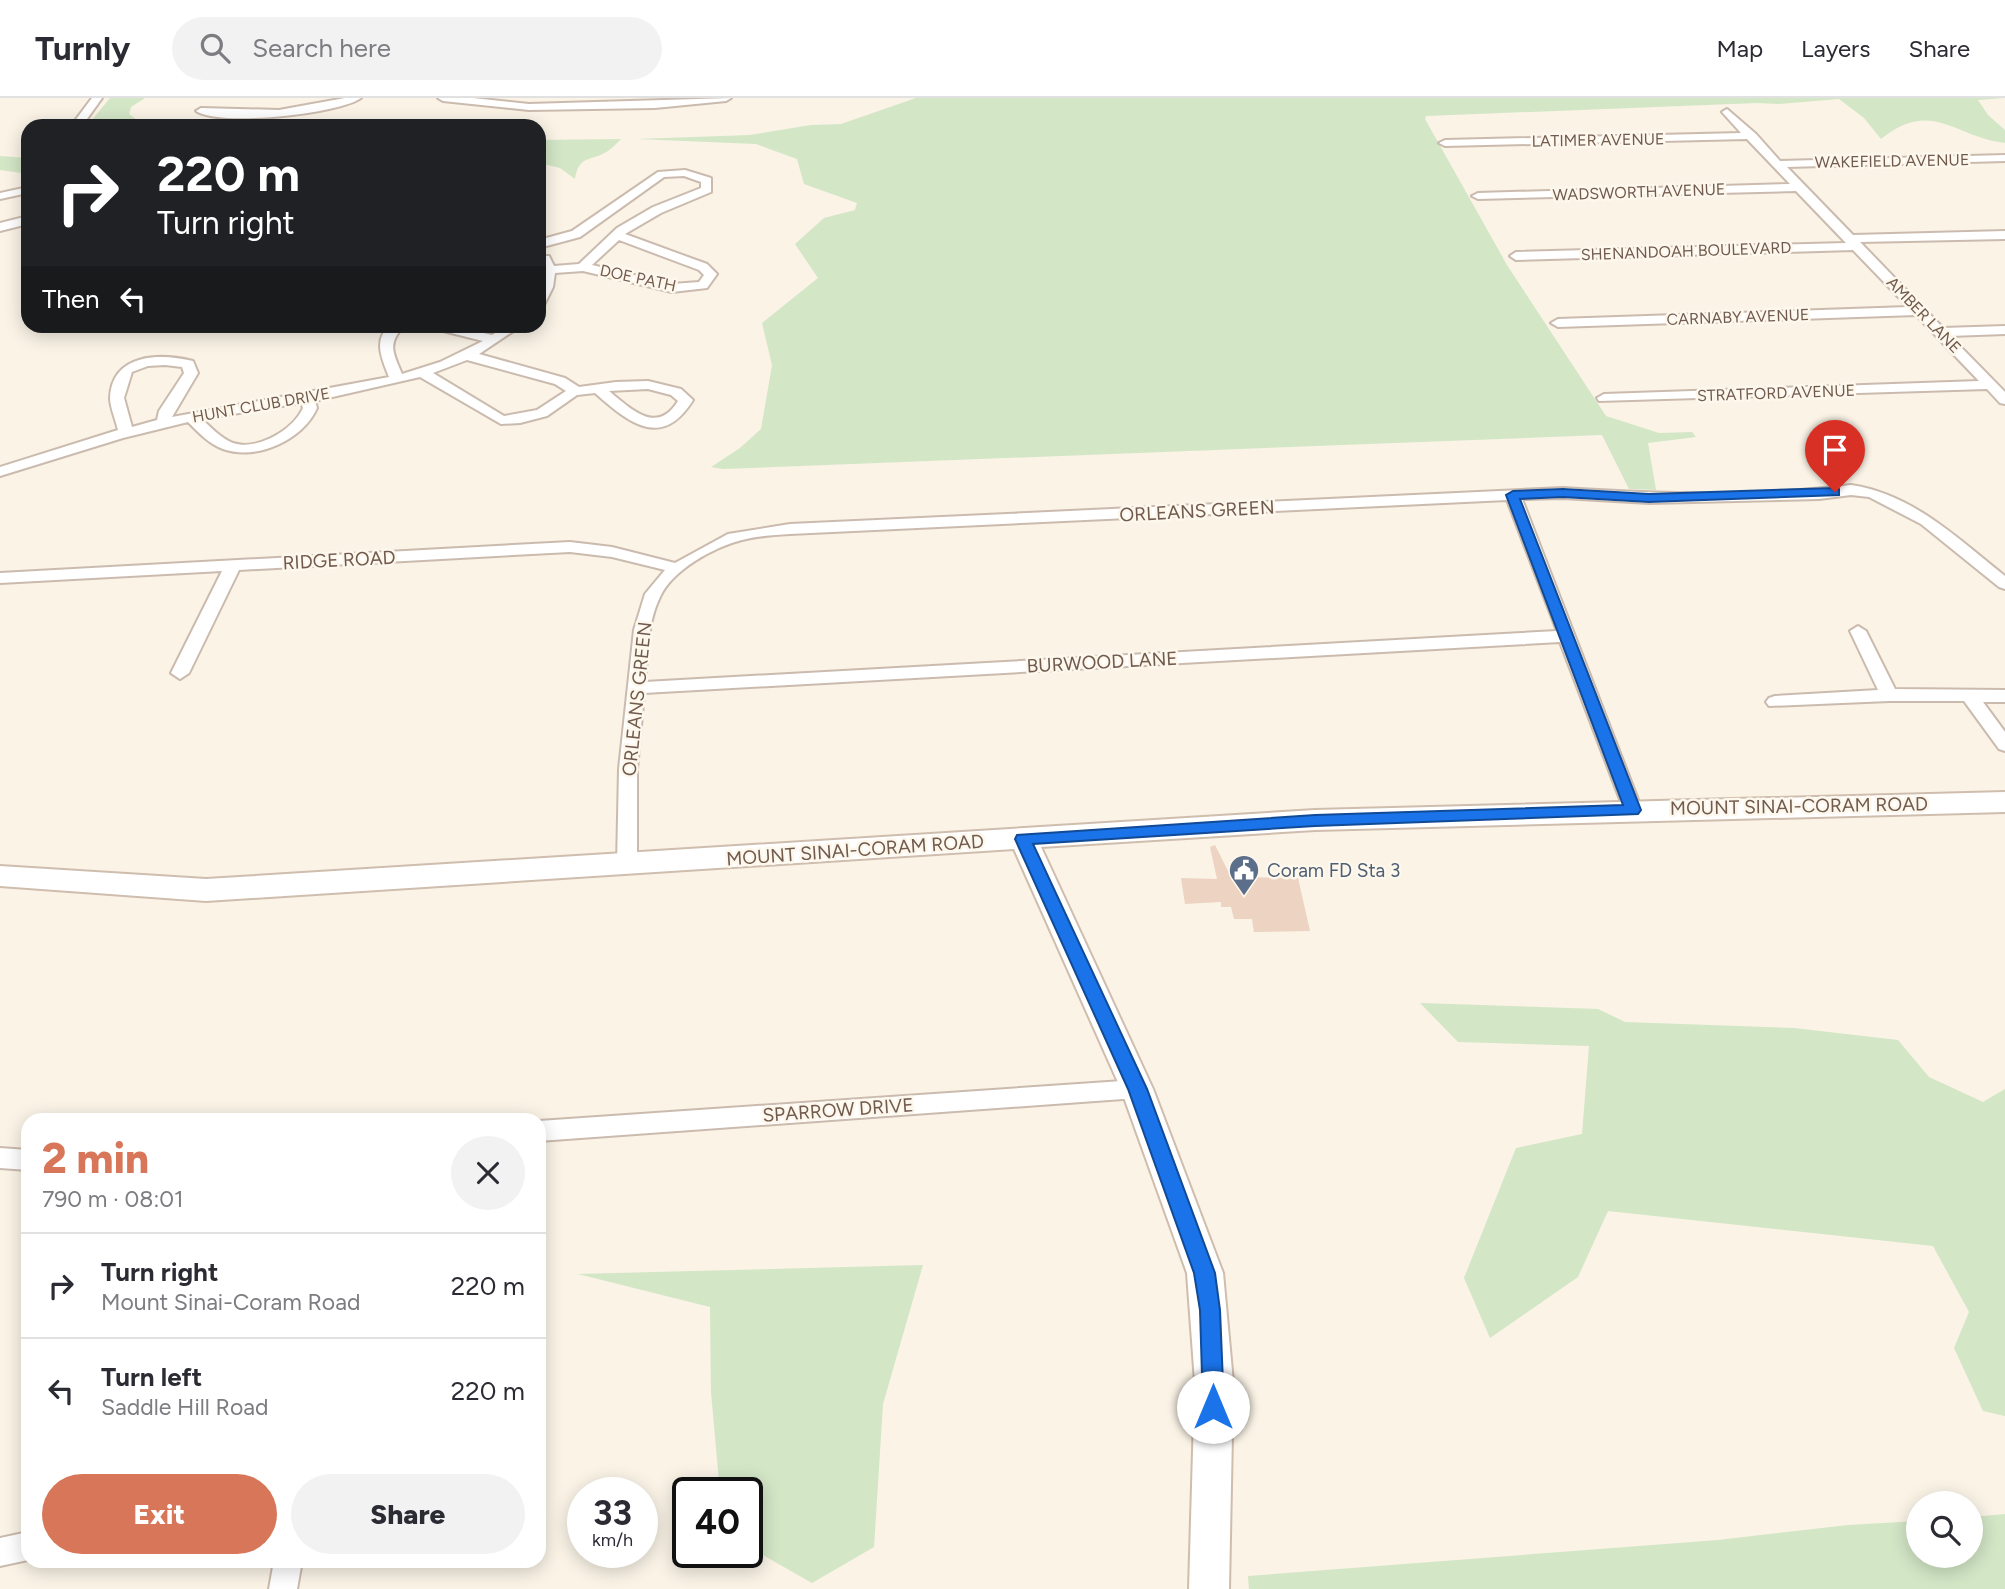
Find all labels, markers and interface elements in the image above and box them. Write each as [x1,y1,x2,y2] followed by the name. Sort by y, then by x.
[172,17,662,80] search box
[35,29,130,68] text: Turnly
[196,29,234,67] icon: search
[252,32,391,64] text: Search here
[1716,34,1763,63] text: Map
[1801,34,1870,63] text: Layers
[1908,34,1970,63] text: Share
[1531,129,1665,151] street label: LATIMER AVENUE
[157,144,300,203] text: 220 m
[42,147,133,238] icon: right
[1815,150,1969,172] street label: WAKEFIELD AVENUE
[1552,179,1726,205] street label: WADSWORTH AVENUE
[157,204,295,242] text: Turn right
[1580,238,1792,264] street label: SHENANDOAH BOULEVARD
[598,261,678,295] street label: DOE PATH
[1883,273,1965,357] street label: AMBER LANE
[114,280,152,318] icon: left
[42,283,100,315] text: Then
[1666,305,1810,329] street label: CARNABY AVENUE
[1697,381,1855,405] street label: STRATFORD AVENUE
[191,384,331,426] street label: HUNT CLUB DRIVE
[1805,420,1865,492] pin
[1816,431,1854,469] icon: arrive
[1119,495,1275,527] street label: ORLEANS GREEN
[282,546,396,574] street label: RIDGE ROAD
[617,621,657,777] street label: ORLEANS GREEN
[1026,647,1178,677] street label: BURWOOD LANE
[1670,792,1928,820] street label: MOUNT SINAI-CORAM ROAD
[725,830,985,870] street label: MOUNT SINAI-CORAM ROAD
[1227,853,1261,897] public building icon: Coram FD Sta 3
[1267,859,1400,882] place label: Coram FD Sta 3
[762,1093,914,1127] street label: SPARROW DRIVE
[42,1133,149,1184] text: 2 min
[451,1136,525,1210] button: close
[42,1185,184,1213] text: 790 m · 08:01
[101,1256,218,1288] text: Turn right
[42,1267,80,1305] icon: right
[451,1270,525,1302] text: 220 m
[101,1288,360,1316] text: Mount Sinai-Coram Road
[101,1361,202,1393] text: Turn left
[1176,1370,1250,1444] position arrow
[42,1372,80,1410] icon: left
[451,1375,525,1407] text: 220 m
[101,1393,268,1421] text: Saddle Hill Road
[42,1474,277,1554] button: Exit
[291,1474,525,1554] button: Share
[672,1477,763,1568] speed limit sign: 40
[1906,1491,1983,1568] map controls
[1906,1491,1983,1568] button: search
[593,1492,632,1534] text: 33
[592,1529,633,1551] text: km/h

